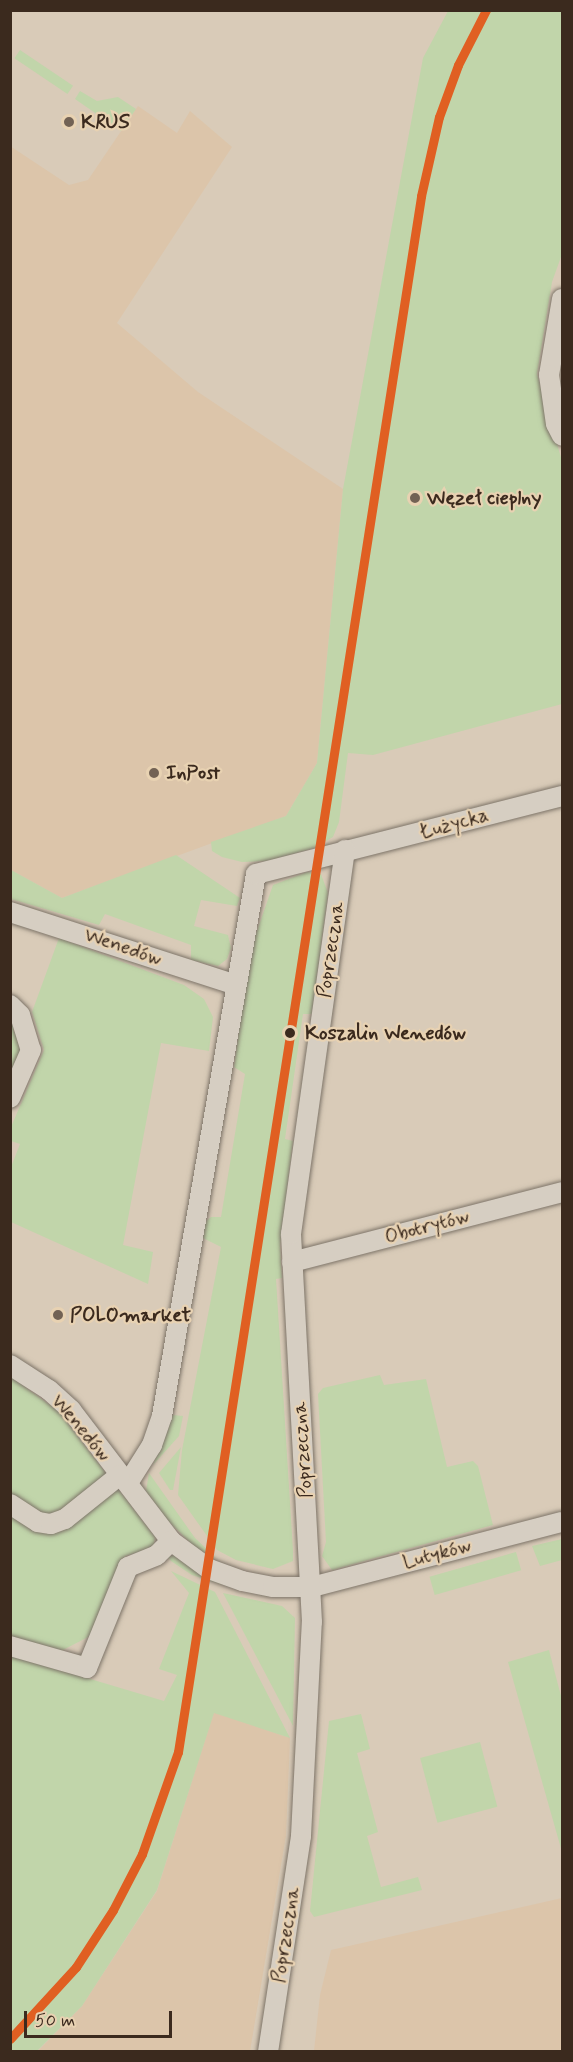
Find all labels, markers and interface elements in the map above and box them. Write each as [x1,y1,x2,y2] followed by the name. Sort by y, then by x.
[81,110,130,134] place label: KRUS
[62,115,76,129] marker: KRUS
[427,486,542,510] place label: Węzeł cieplny
[408,491,422,505] marker: Węzeł cieplny
[166,761,220,785] place label: InPost
[147,766,161,780] marker: InPost
[417,803,491,845] street label: Łużycka
[312,901,350,999] street label: Poprzeczna
[81,923,165,971] street label: Wenedów
[305,1021,464,1045] place label: Koszalin Wenedów
[280,1023,300,1043] marker: Koszalin Wenedów
[382,1204,472,1250] street label: Obotrytów
[70,1303,191,1327] place label: POLOmarket
[51,1308,65,1322] marker: POLOmarket
[46,1390,116,1466] street label: Wenedów
[288,1401,318,1499] street label: Poprzeczna
[400,1533,474,1575] street label: Lutyków
[267,1885,305,1985] street label: Poprzeczna
[27,1999,176,2037] scale bar
[35,2009,75,2033] text: 50 m

